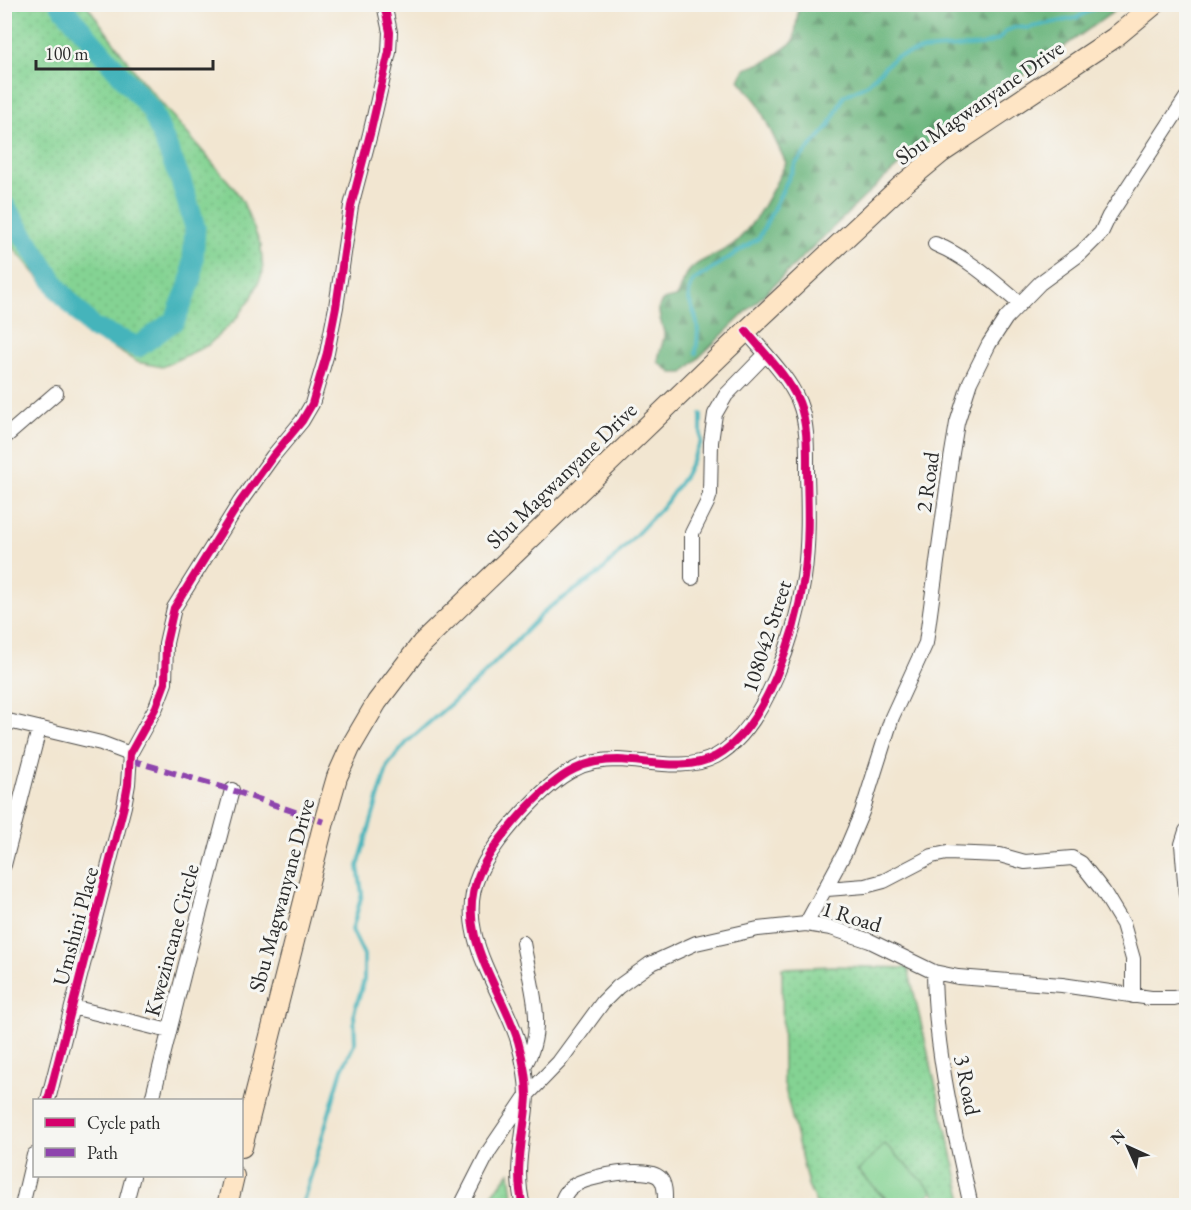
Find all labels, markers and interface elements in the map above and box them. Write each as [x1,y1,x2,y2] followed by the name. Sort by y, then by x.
[36,33,213,71] scale bar
[889,33,1070,171] street label: Sbu Magwanyane Drive
[45,42,89,65] text: 100 m
[480,395,643,555] street label: Sbu Magwanyane Drive
[909,449,946,514] street label: 2 Road
[735,576,798,696] street label: 108042 Street
[242,795,321,995] street label: Sbu Magwanyane Drive
[137,860,206,1019] street label: Kwezincane Circle
[46,863,105,989] street label: Umshini Place
[818,894,886,940] street label: 1 Road
[947,1052,988,1119] street label: 3 Road
[33,1099,243,1177] legend
[87,1111,161,1134] text: Cycle path
[1098,1117,1158,1177] north arrow
[1106,1125,1130,1149] text: N
[87,1141,118,1164] text: Path

